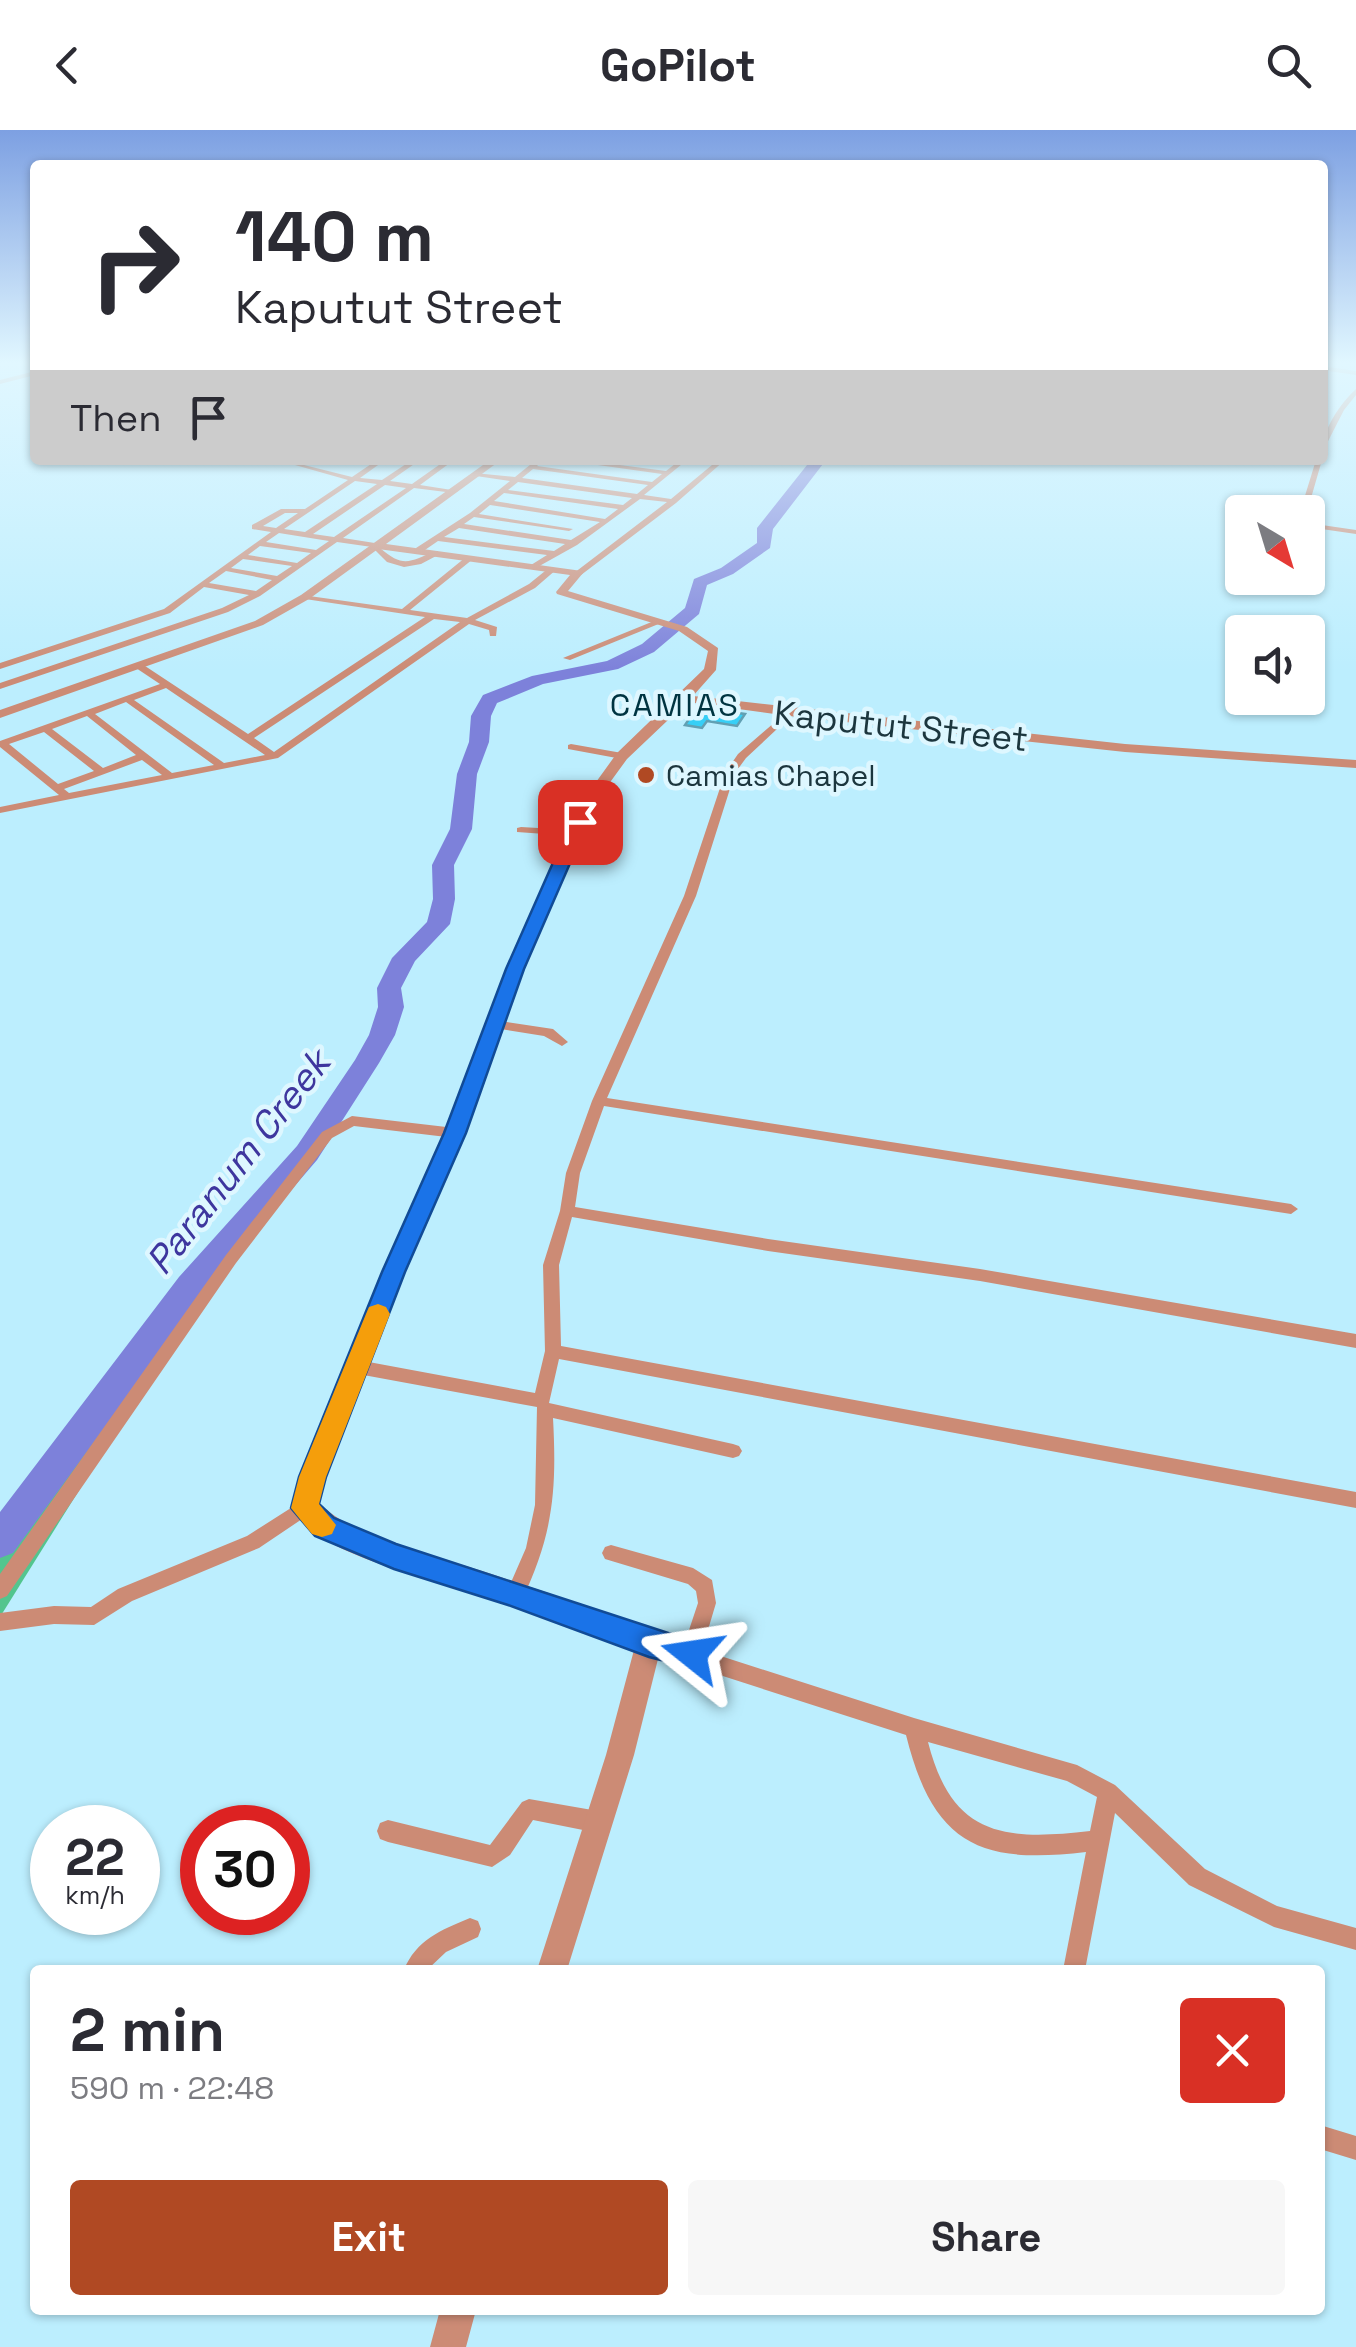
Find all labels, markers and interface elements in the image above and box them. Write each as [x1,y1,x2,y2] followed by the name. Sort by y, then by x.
[600,37,756,94] text: GoPilot
[40,38,95,93] icon: back
[1261,38,1316,93] icon: search
[235,192,434,281] text: 140 m
[70,200,200,330] icon: right
[235,279,563,336] text: Kaputut Street
[181,390,236,445] icon: arrive
[70,394,161,442] text: Then
[1225,495,1325,595] north arrow
[1225,495,1325,715] map controls
[1225,615,1325,715] button: sound
[610,685,740,725] district label: CAMIAS
[772,691,1030,761] street label: Kaputut Street
[666,756,876,795] place label: Camias Chapel
[635,764,657,786] marker: Camias Chapel
[538,780,623,865] pin
[553,795,608,850] icon: arrive
[135,1036,343,1284] water label: Paranum Creek
[640,1602,744,1706] position arrow
[180,1805,310,1935] speed limit sign: 30
[65,1826,125,1890] text: 22
[65,1879,125,1911] text: km/h
[70,1992,225,2069] text: 2 min
[1180,1998,1285,2103] button: close
[70,2068,274,2108] text: 590 m · 22:48
[70,2180,668,2295] button: Exit
[688,2180,1285,2295] button: Share

